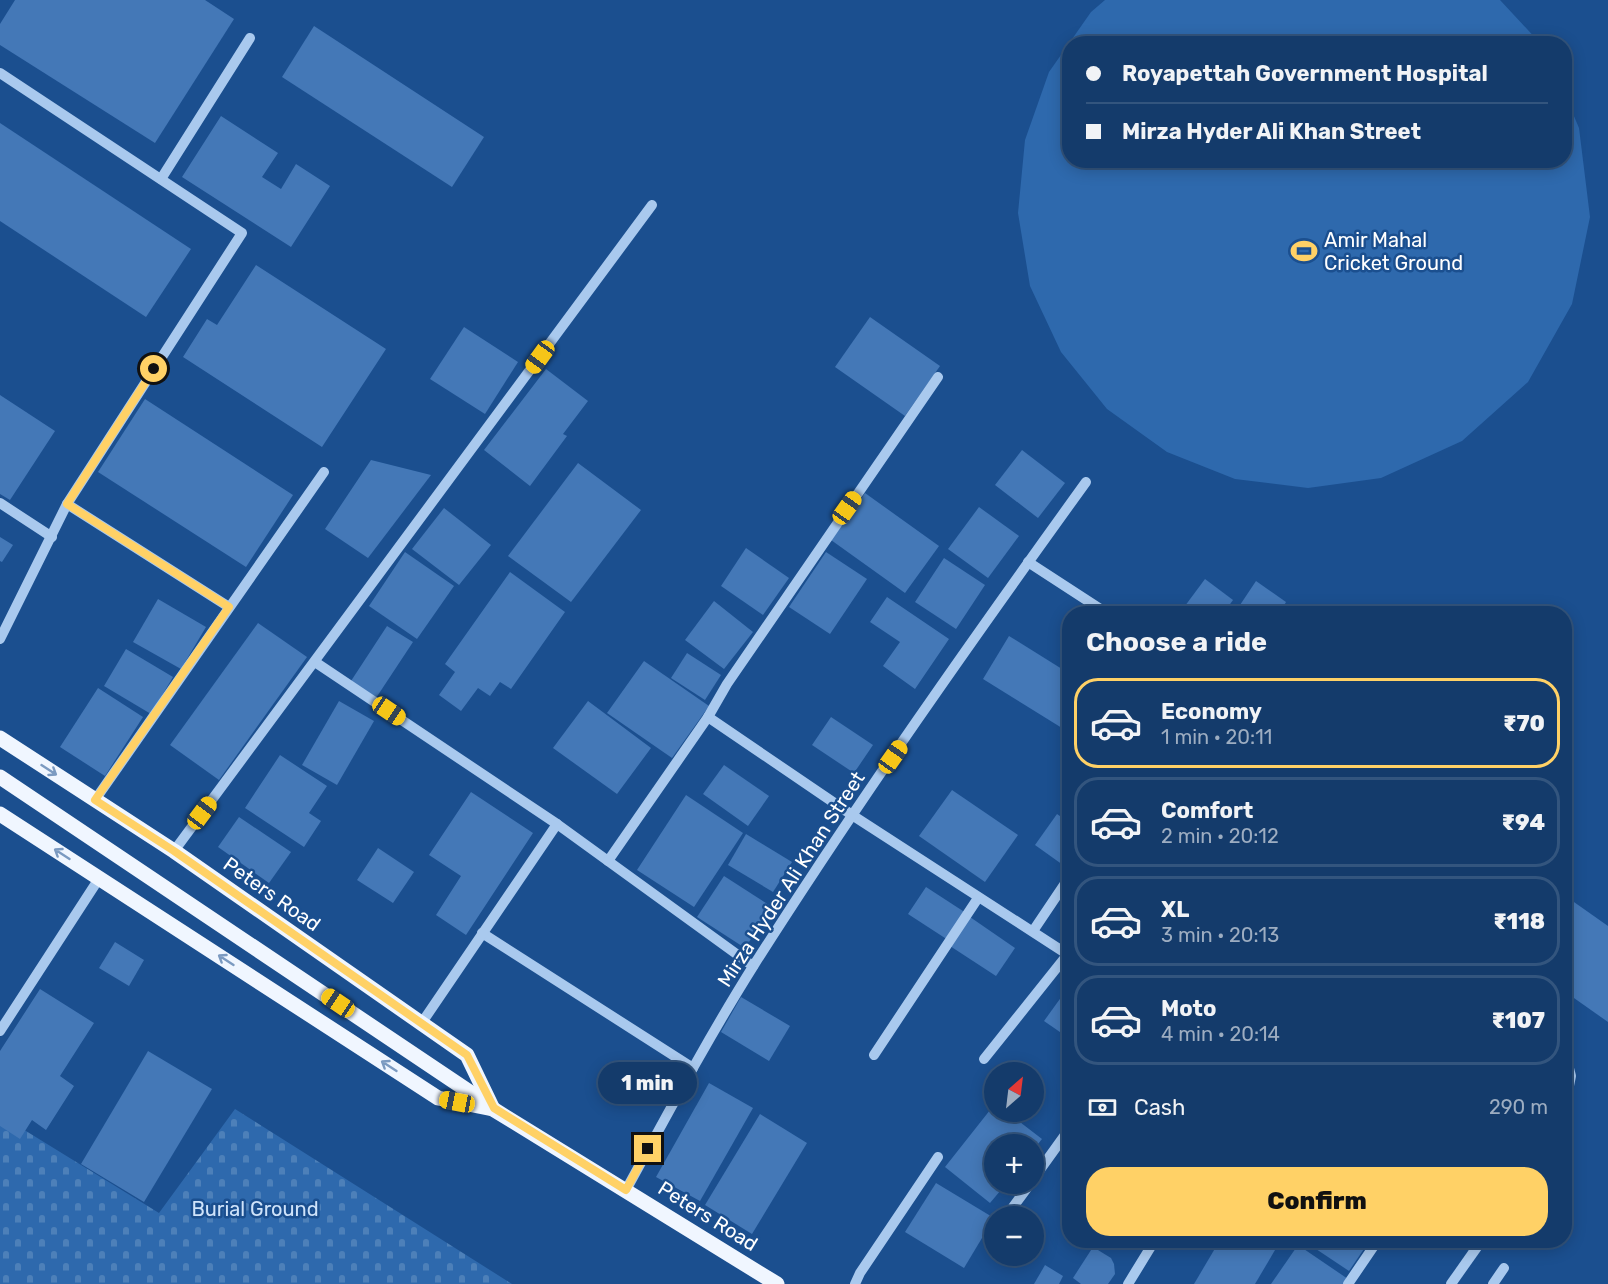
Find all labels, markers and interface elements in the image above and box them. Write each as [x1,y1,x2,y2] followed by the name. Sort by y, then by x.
[1122,60,1488,87] text: Royapettah Government Hospital
[1122,118,1421,145] text: Mirza Hyder Ali Khan Street
[1324,228,1463,275] place label: Amir Mahal Cricket Ground
[1289,236,1319,266] sports icon: Amir Mahal Cricket Ground
[522,337,558,377] car
[140,355,167,382] route start
[829,488,865,528] car
[1086,626,1267,658] text: Choose a ride
[369,693,409,729] car
[1089,696,1143,750] icon: car
[1161,698,1262,725] text: Economy
[1503,710,1545,737] text: ₹70
[1161,725,1272,749] text: 1 min · 20:11
[875,737,911,777] car
[40,764,57,776] one-way arrow
[712,767,870,991] street label: Mirza Hyder Ali Khan Street
[184,793,220,833] car
[1089,795,1143,849] icon: car
[1161,797,1253,824] text: Comfort
[1502,809,1545,836] text: ₹94
[1161,824,1279,848] text: 2 min · 20:12
[54,847,71,860] one-way arrow
[219,852,325,936] street label: Peters Road
[1089,894,1143,948] icon: car
[1161,896,1189,923] text: XL
[1493,908,1545,935] text: ₹118
[1161,923,1279,947] text: 3 min · 20:13
[218,953,235,965] one-way arrow
[318,985,358,1021] car
[1089,993,1143,1047] icon: car
[1161,995,1216,1022] text: Moto
[1492,1007,1545,1034] text: ₹107
[1161,1022,1280,1046] text: 4 min · 20:14
[382,1060,398,1072] one-way arrow
[598,1062,698,1104] callout: 1 min
[984,1062,1044,1122] north arrow
[984,1062,1044,1266] map controls
[621,1071,674,1095] text: 1 min
[438,1090,476,1114] car
[1086,1091,1119,1124] icon: cash
[1134,1094,1185,1121] text: Cash
[1489,1095,1548,1119] text: 290 m
[984,1134,1044,1194] button: +
[634,1135,661,1162] route end
[1086,1167,1548,1236] button: Confirm
[654,1176,762,1256] street label: Peters Road
[191,1197,319,1221] park label: Burial Ground
[984,1206,1044,1266] button: −

